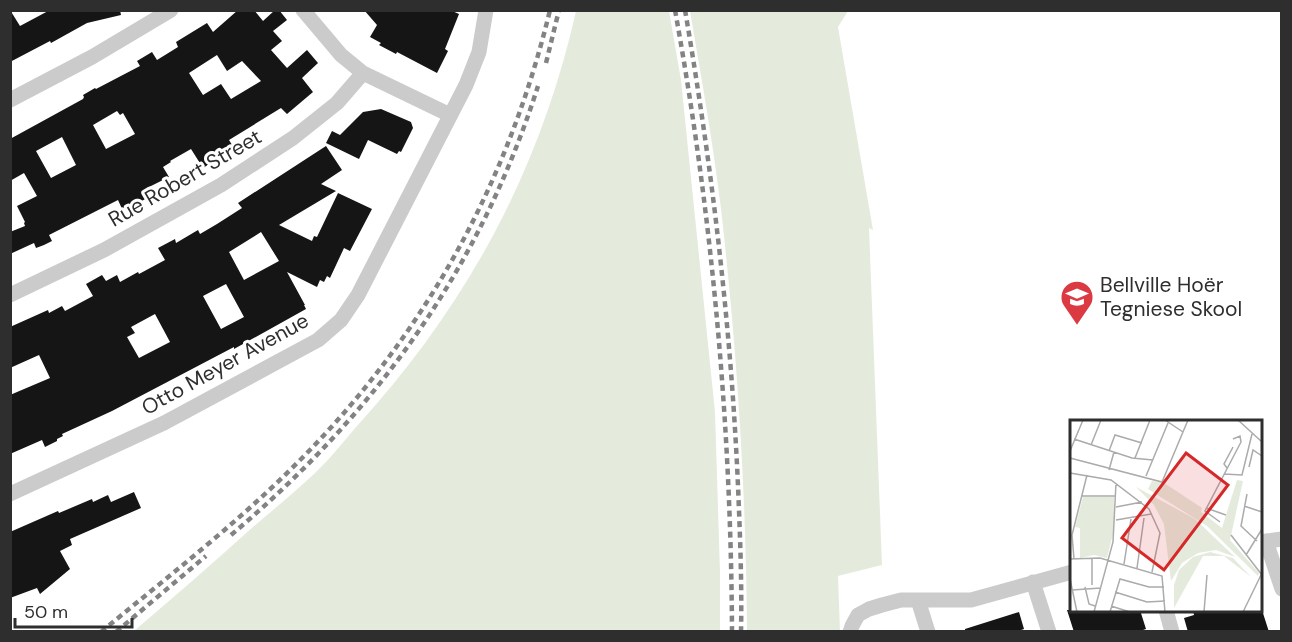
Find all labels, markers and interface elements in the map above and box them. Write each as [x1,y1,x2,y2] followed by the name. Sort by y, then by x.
[103,123,267,233] street label: Rue Robert Street
[1100,271,1242,323] place label: Bellville Hoër Tegniese Skool
[1059,279,1095,326] school or university icon: Bellville Hoër Tegniese Skool
[136,306,314,422] street label: Otto Meyer Avenue
[1070,420,1262,612] inset map
[15,591,132,629] scale bar
[24,600,68,624] text: 50 m

